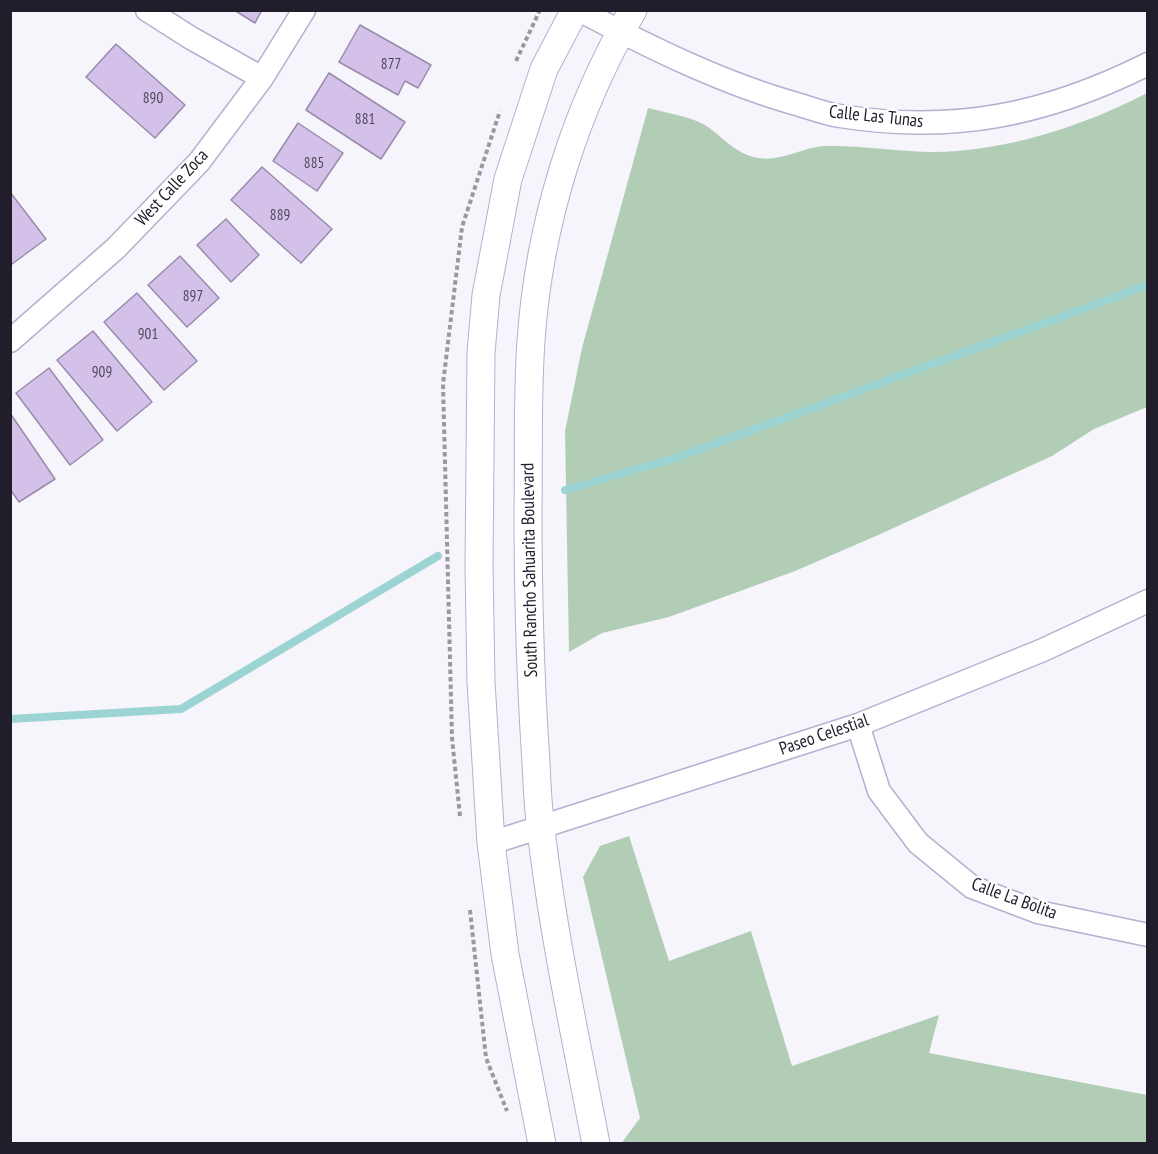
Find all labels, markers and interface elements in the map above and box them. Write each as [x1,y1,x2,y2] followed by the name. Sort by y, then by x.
[381,56,401,74] house number: 877
[143,90,163,108] house number: 890
[828,101,924,133] street label: Calle Las Tunas
[355,111,375,129] house number: 881
[131,145,213,231] street label: West Calle Zoca
[304,155,324,173] house number: 885
[270,207,290,225] house number: 889
[183,288,203,306] house number: 897
[138,326,158,344] house number: 901
[92,364,112,382] house number: 909
[517,463,543,677] street label: South Rancho Sahuarita Boulevard
[777,710,871,760] street label: Paseo Celestial
[968,874,1060,924] street label: Calle La Bolita

